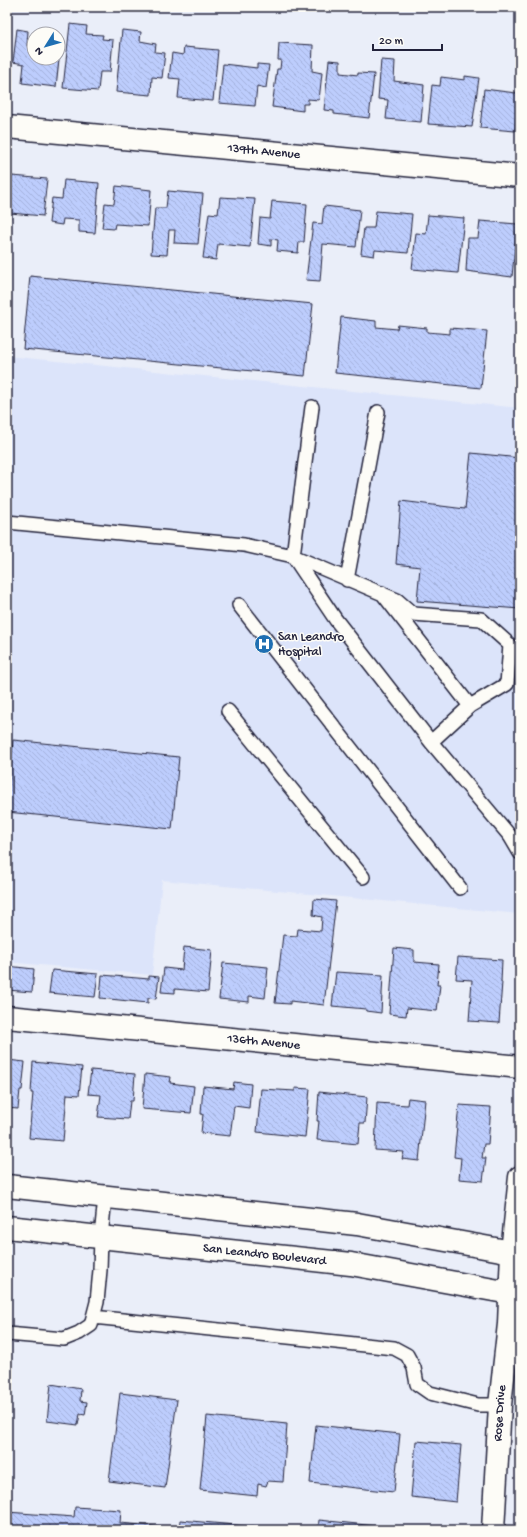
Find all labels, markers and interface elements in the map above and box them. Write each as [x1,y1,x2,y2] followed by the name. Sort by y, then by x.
[26,26,66,66] north arrow
[373,26,442,52] scale bar
[379,35,404,49] text: 20 m
[33,44,47,57] text: N
[226,140,301,162] street label: 139th Avenue
[278,630,345,660] place label: San Leandro Hospital
[253,633,275,655] hospital icon: San Leandro Hospital
[226,1031,301,1053] street label: 136th Avenue
[202,1241,328,1269] street label: San Leandro Boulevard
[490,1384,510,1442] street label: Rose Drive

